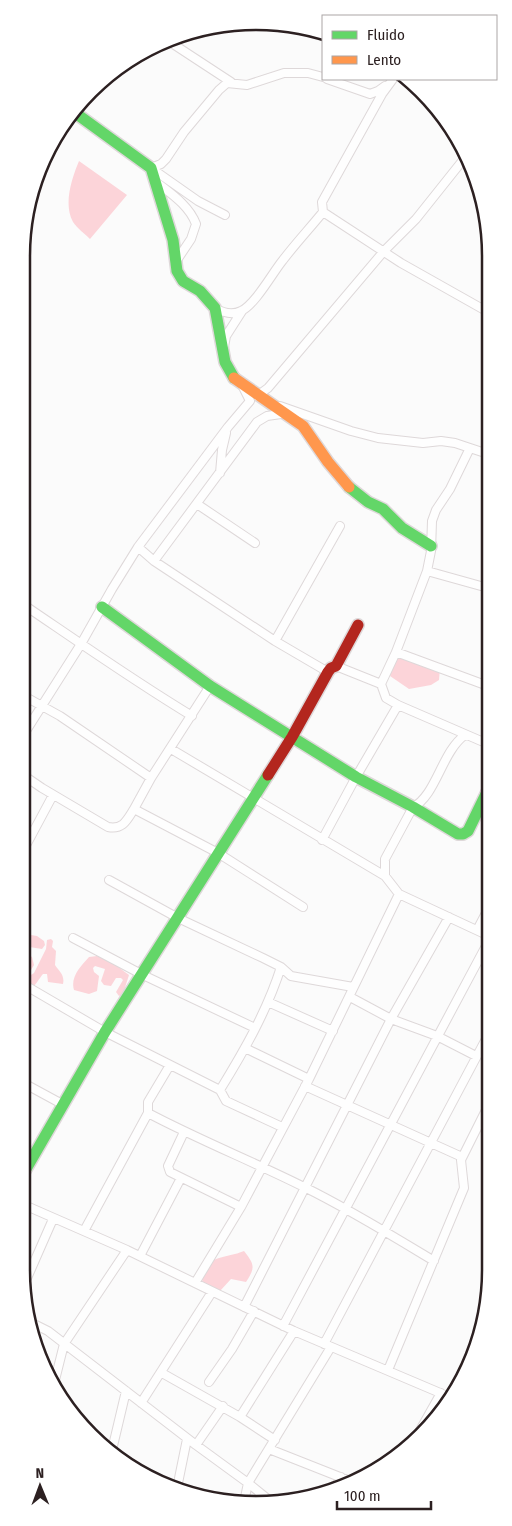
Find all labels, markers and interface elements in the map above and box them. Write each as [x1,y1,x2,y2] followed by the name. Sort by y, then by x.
[322,15,497,80] legend
[367,26,405,44] text: Fluido
[367,51,401,69] text: Lento
[15,1461,65,1511] north arrow
[35,1465,44,1482] text: N
[337,1478,431,1510] scale bar
[344,1487,381,1505] text: 100 m

